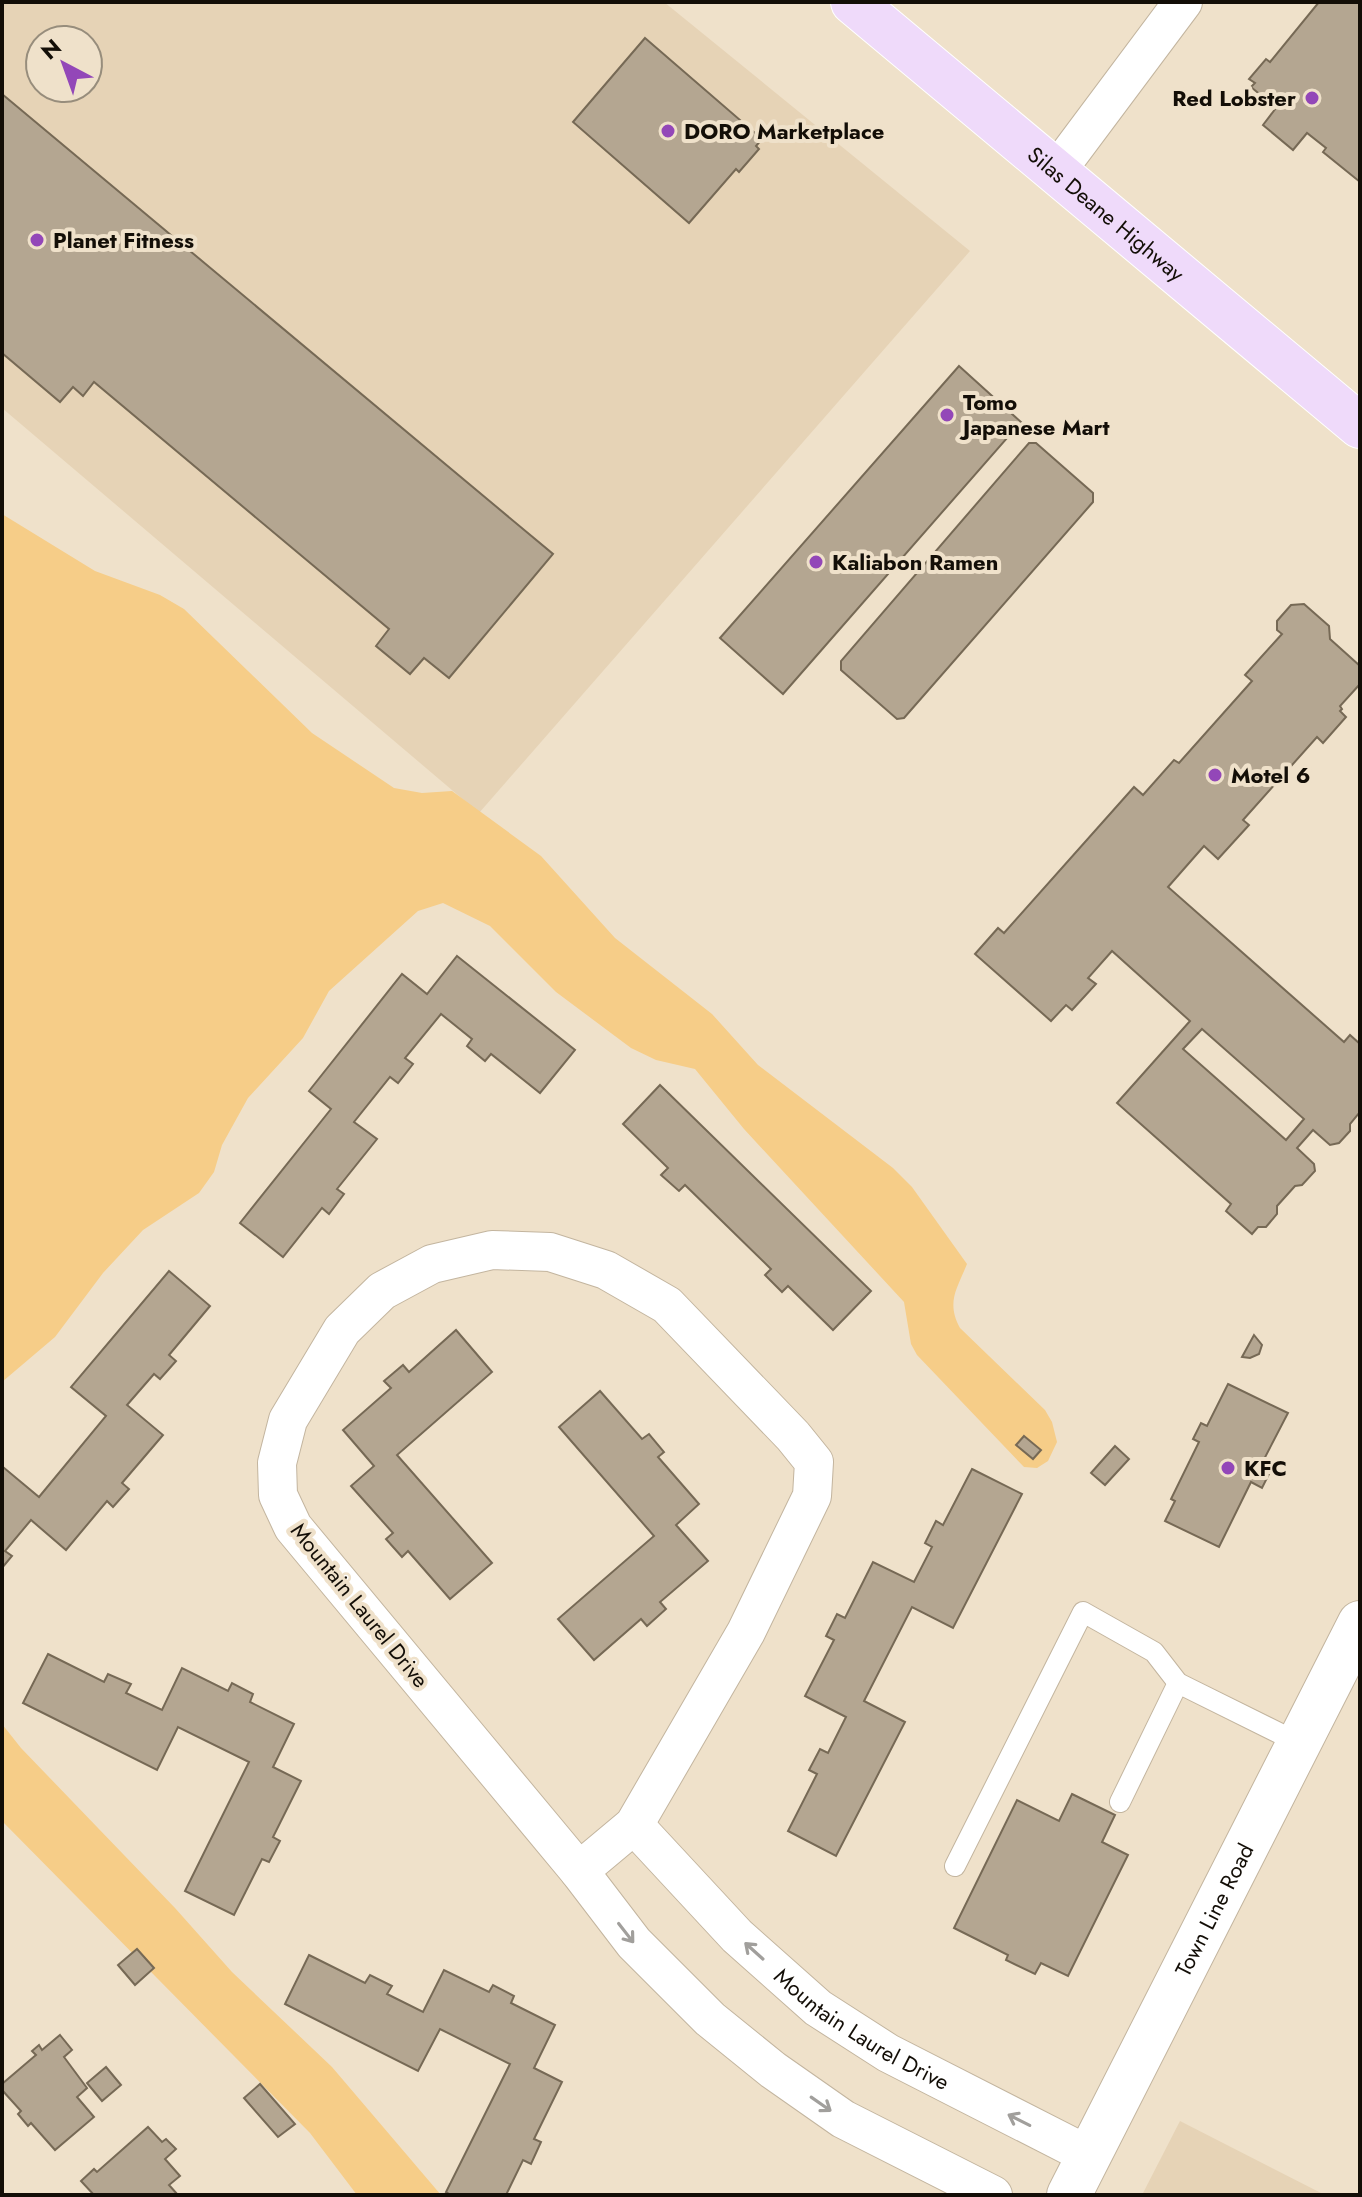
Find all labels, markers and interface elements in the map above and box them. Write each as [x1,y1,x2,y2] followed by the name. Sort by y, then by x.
[24,24,104,104] north arrow
[34,31,68,67] text: N
[1172,82,1296,114] place label: Red Lobster
[1303,89,1321,107] marker: Red Lobster
[684,115,884,147] place label: DORO Marketplace
[659,122,677,140] marker: DORO Marketplace
[1021,139,1192,289] street label: Silas Deane Highway
[53,224,194,256] place label: Planet Fitness
[28,231,46,249] marker: Planet Fitness
[959,386,1110,443] place label: Tomo Japanese Mart
[938,406,956,424] marker: Tomo Japanese Mart
[832,546,998,578] place label: Kaliabon Ramen
[807,553,825,571] marker: Kaliabon Ramen
[1231,759,1310,791] place label: Motel 6
[1206,766,1224,784] marker: Motel 6
[1244,1452,1287,1484] place label: KFC
[1219,1459,1237,1477] marker: KFC
[283,1516,437,1694] street label: Mountain Laurel Drive
[1167,1838,1261,1982] street label: Town Line Road
[618,1922,635,1943] one-way arrow
[744,1942,764,1960] one-way arrow
[767,1960,955,2098] street label: Mountain Laurel Drive
[810,2096,832,2112] one-way arrow
[1007,2111,1031,2127] one-way arrow

